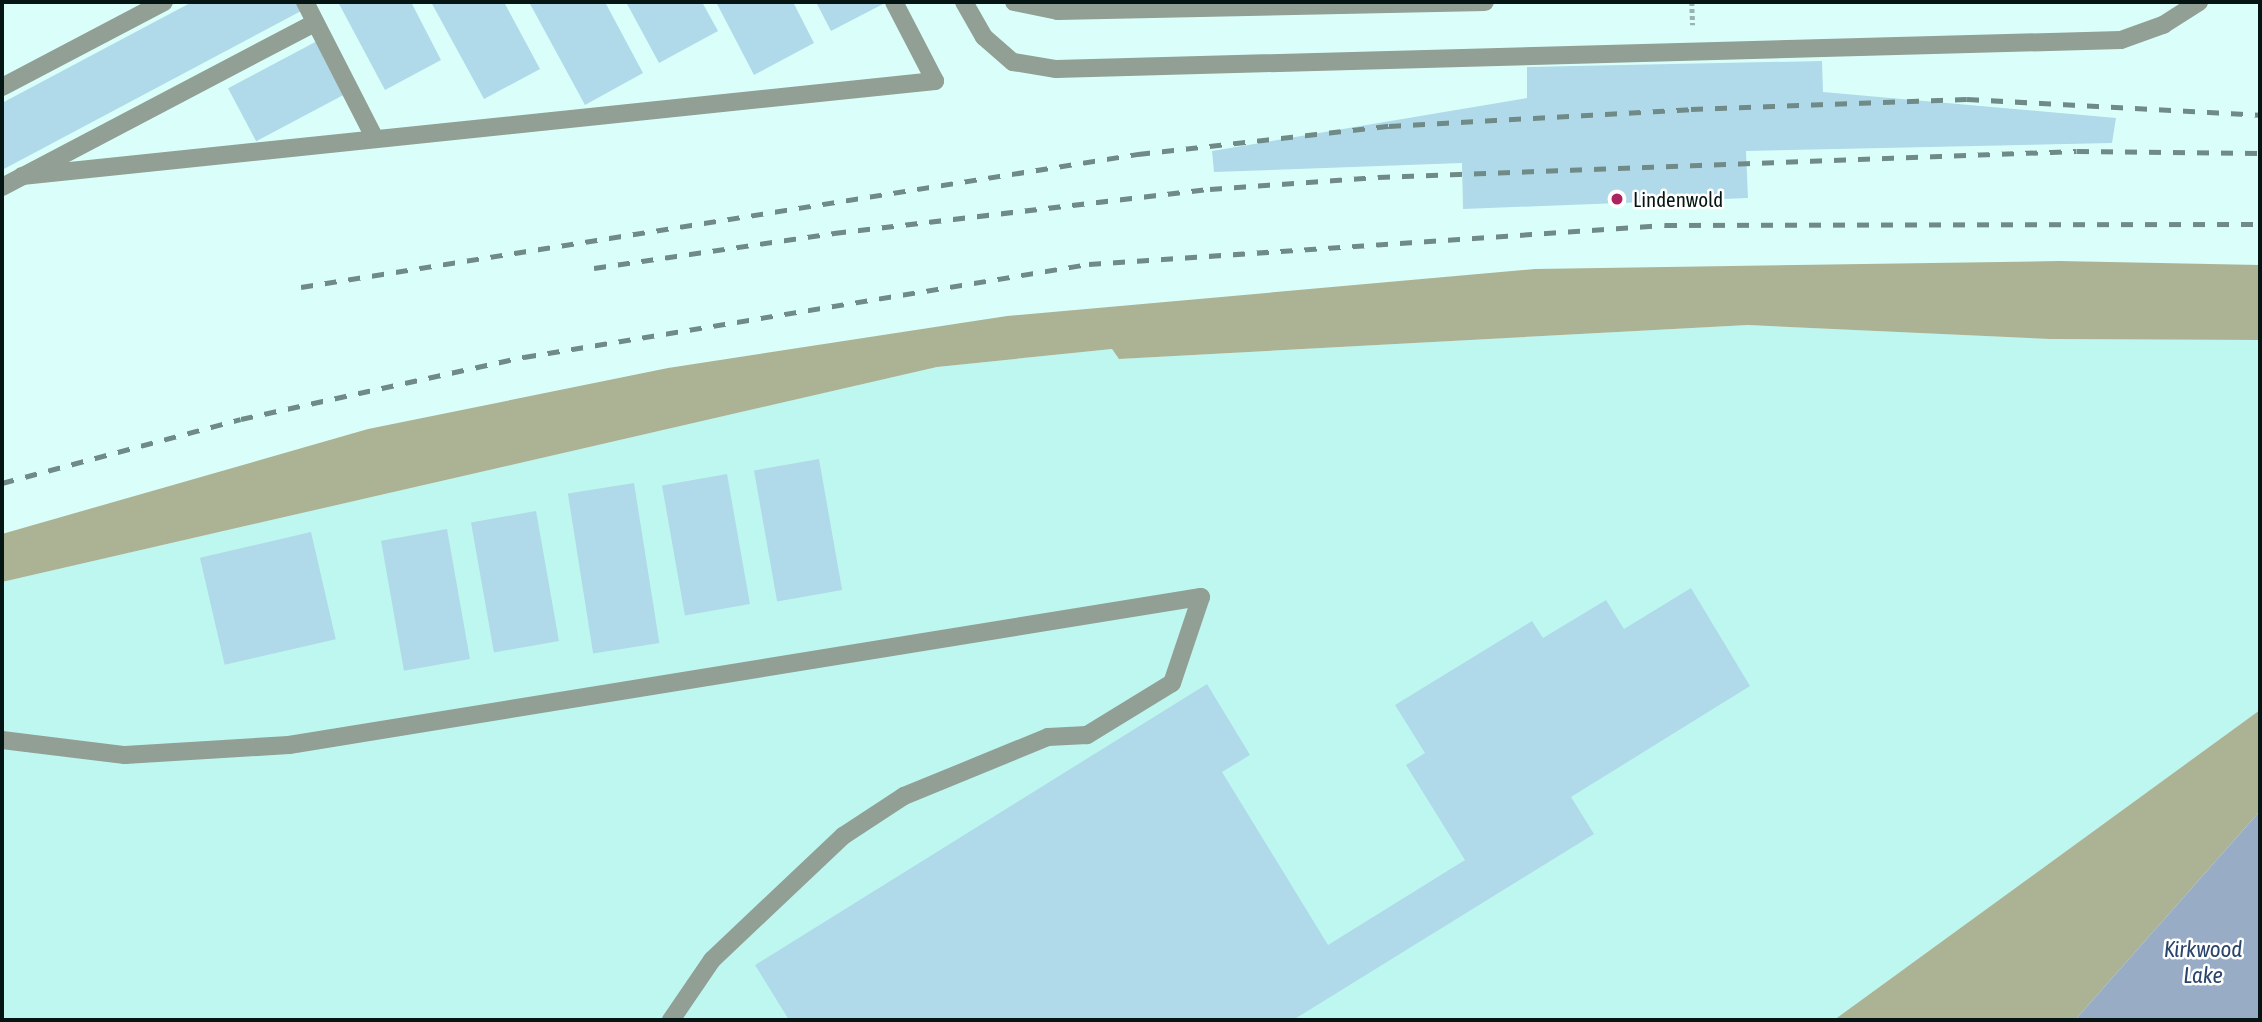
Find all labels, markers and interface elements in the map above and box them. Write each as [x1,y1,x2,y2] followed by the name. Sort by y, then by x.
[1633,186,1723,212] place label: Lindenwold
[1607,189,1627,209] marker: Lindenwold
[2164,935,2242,989] water label: Kirkwood Lake

